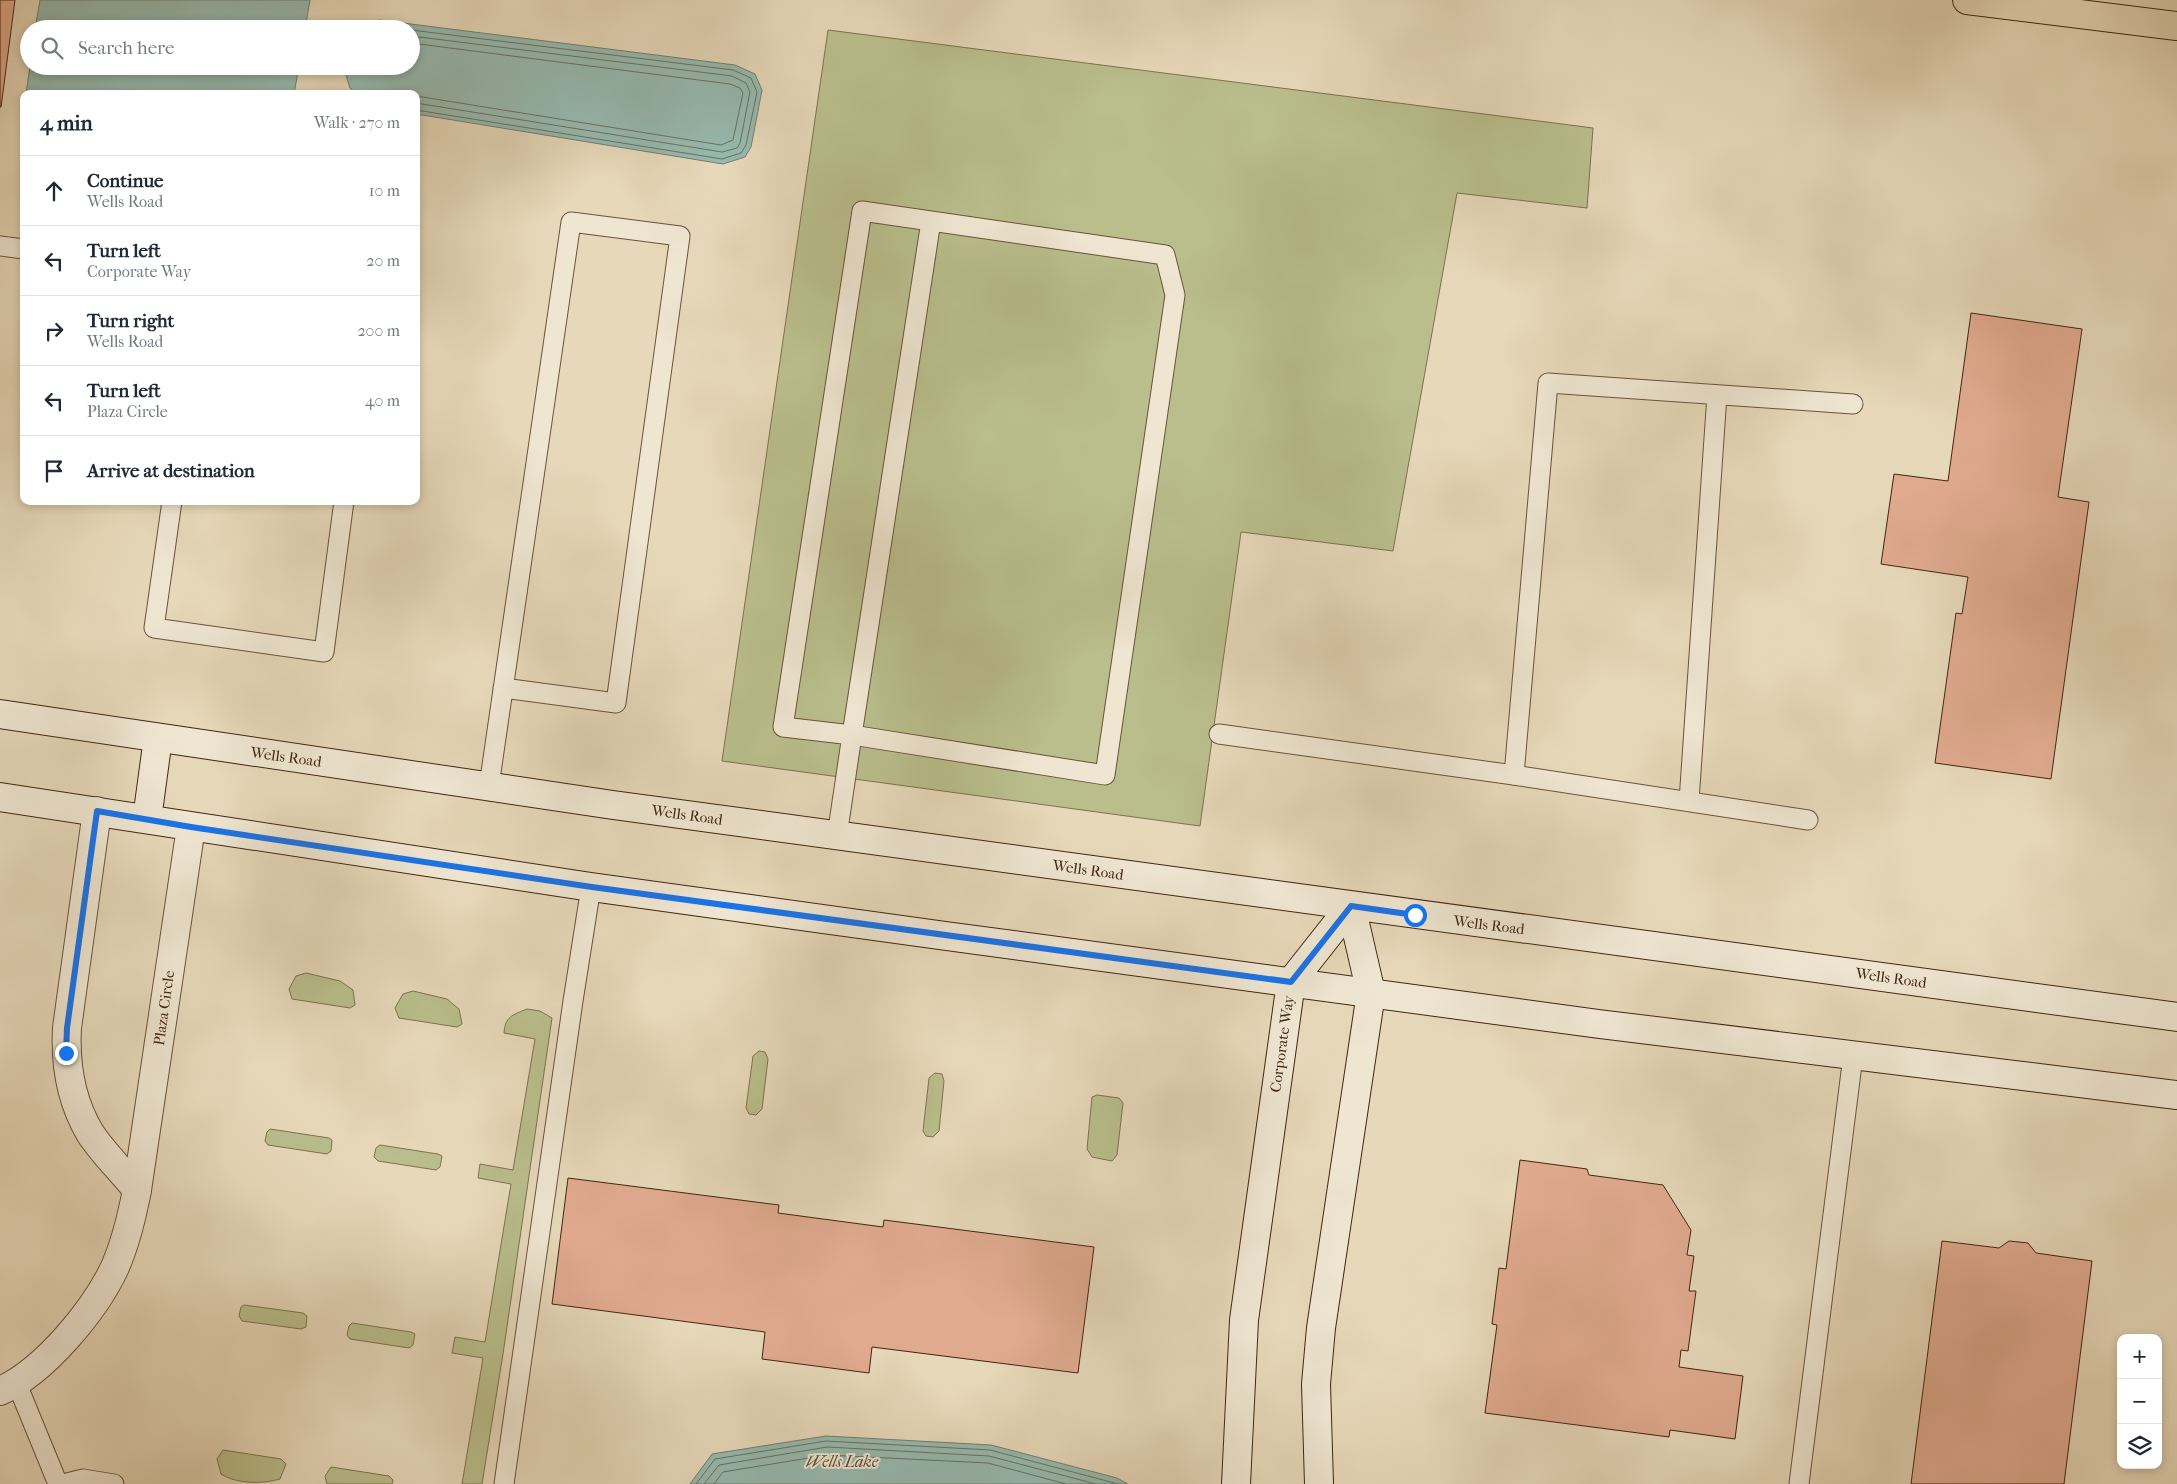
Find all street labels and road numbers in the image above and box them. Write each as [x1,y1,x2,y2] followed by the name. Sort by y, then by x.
[248,743,323,771] street label: Wells Road
[649,801,724,829] street label: Wells Road
[1050,856,1125,884] street label: Wells Road
[1451,912,1526,938] street label: Wells Road
[1853,964,1928,992] street label: Wells Road
[150,969,178,1047] street label: Plaza Circle
[1266,993,1298,1094] street label: Corporate Way

